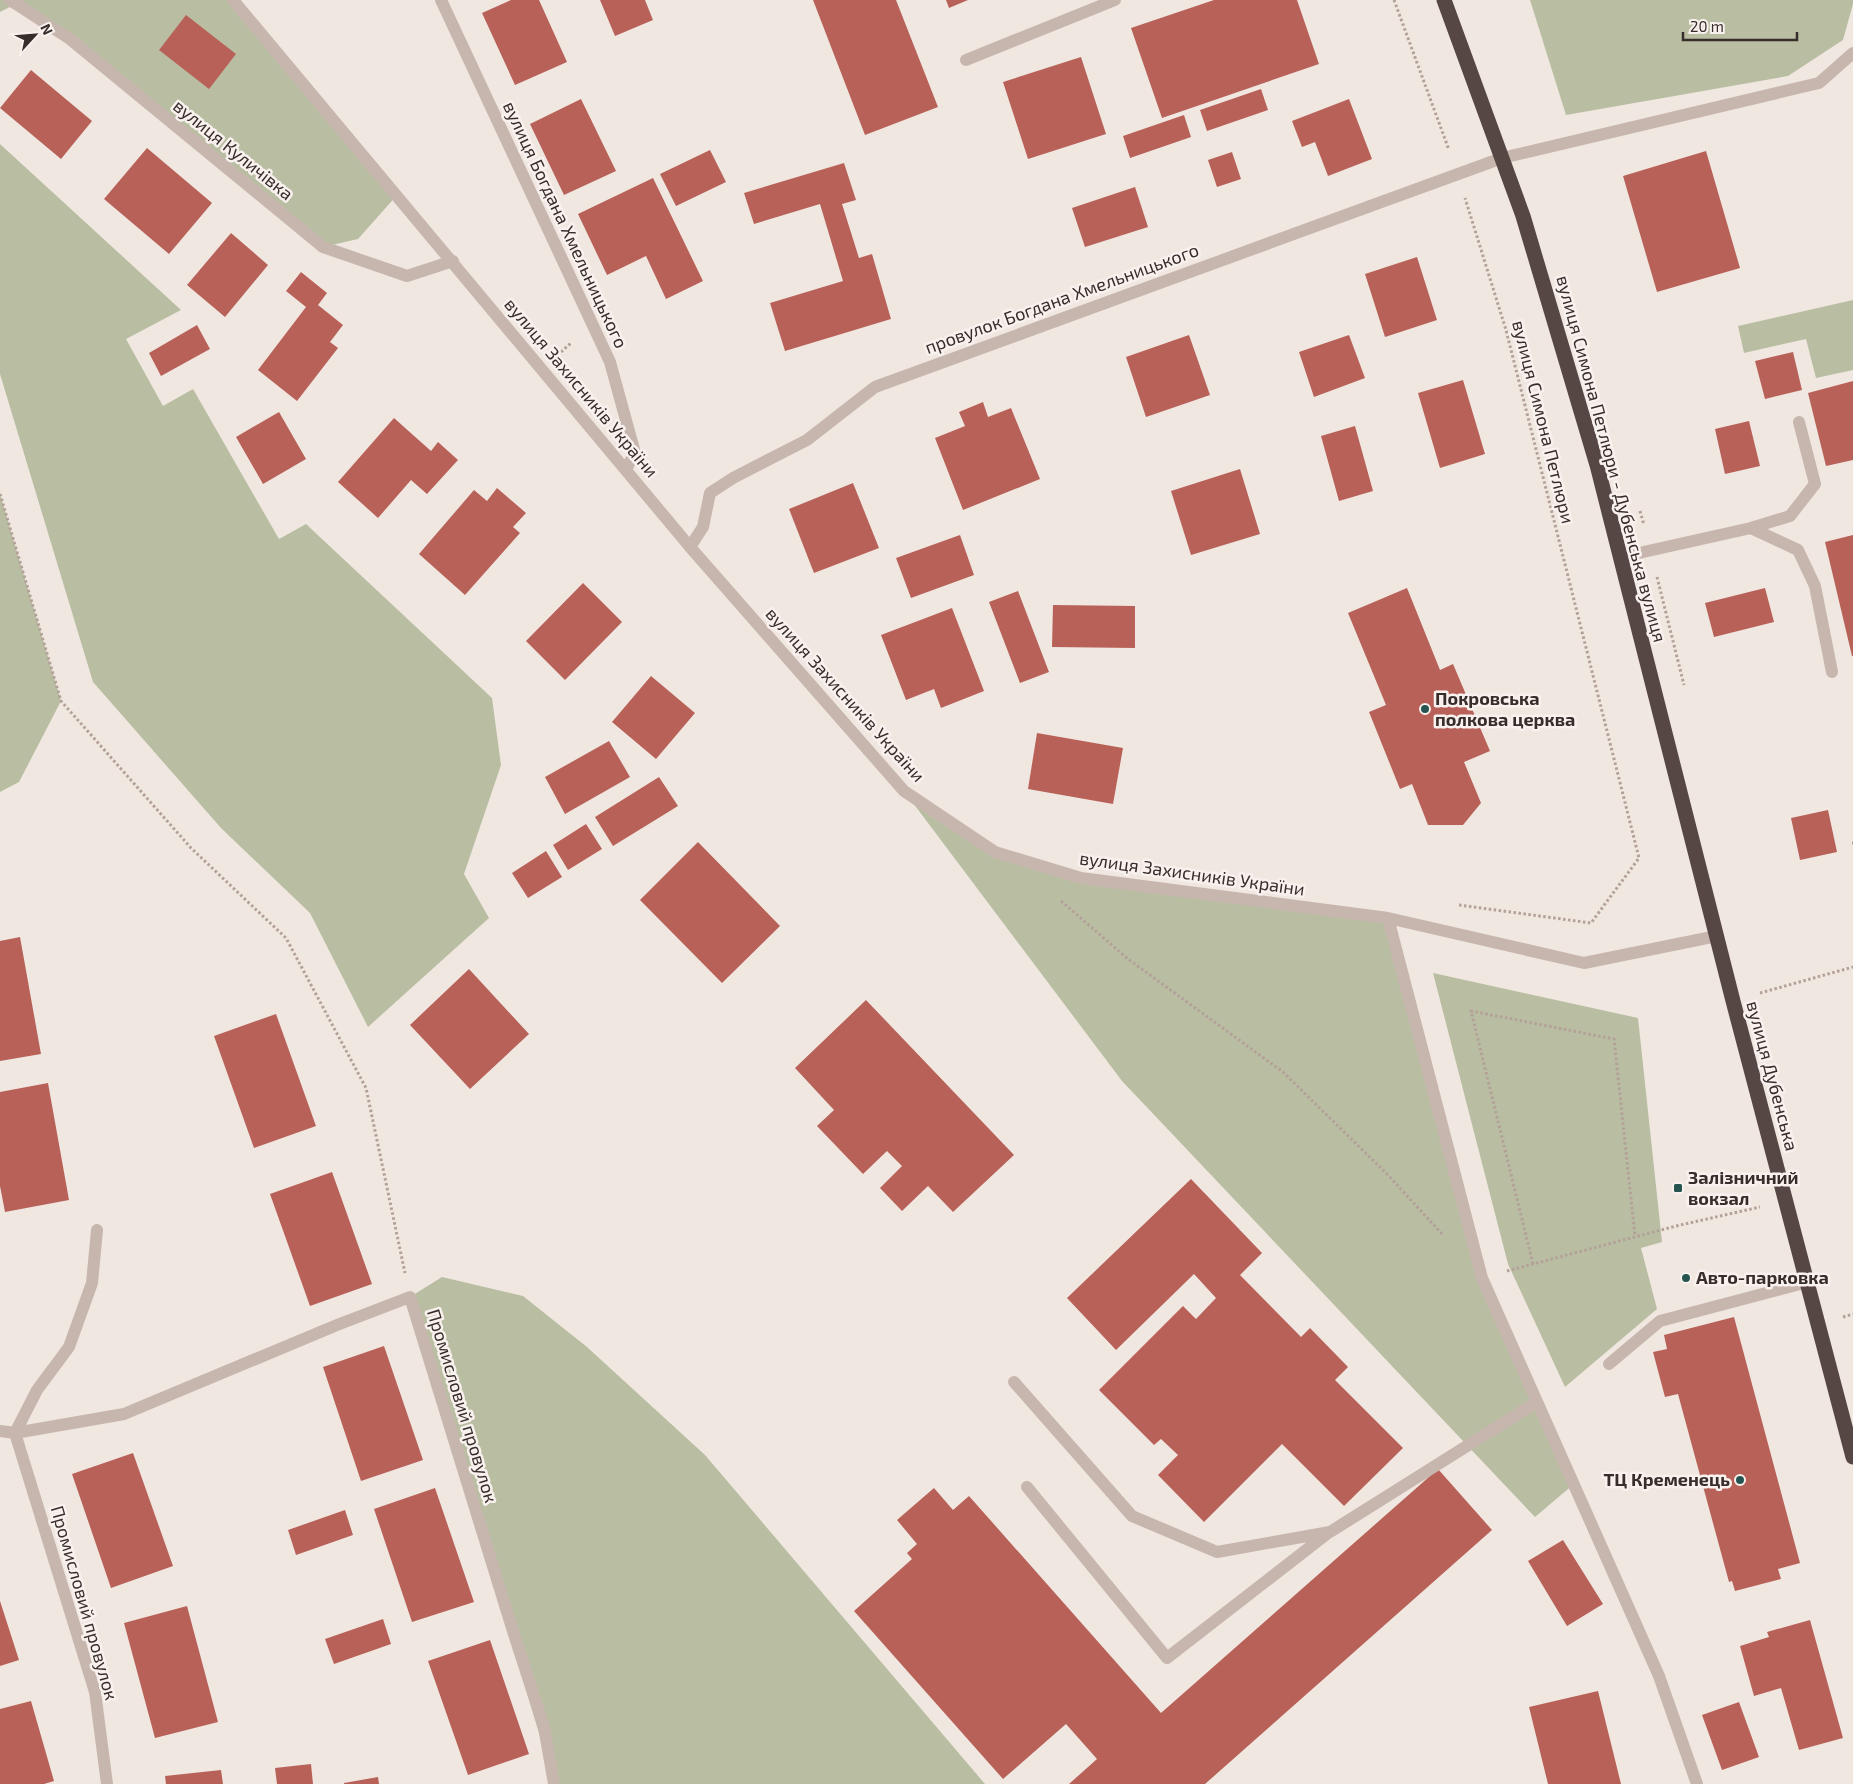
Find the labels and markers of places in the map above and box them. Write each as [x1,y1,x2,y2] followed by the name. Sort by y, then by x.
[1435,687,1575,730] place label: Покровська полкова церква
[1419,703,1431,715] marker: Покровська полкова церква
[1688,1166,1798,1209] place label: Залізничний вокзал
[1672,1182,1684,1194] marker: Залізничний вокзал
[1696,1266,1829,1288] place label: Авто-парковка
[1680,1272,1692,1284] marker: Авто-парковка
[1604,1468,1730,1490] place label: ТЦ Кременець
[1734,1474,1746,1486] marker: ТЦ Кременець

